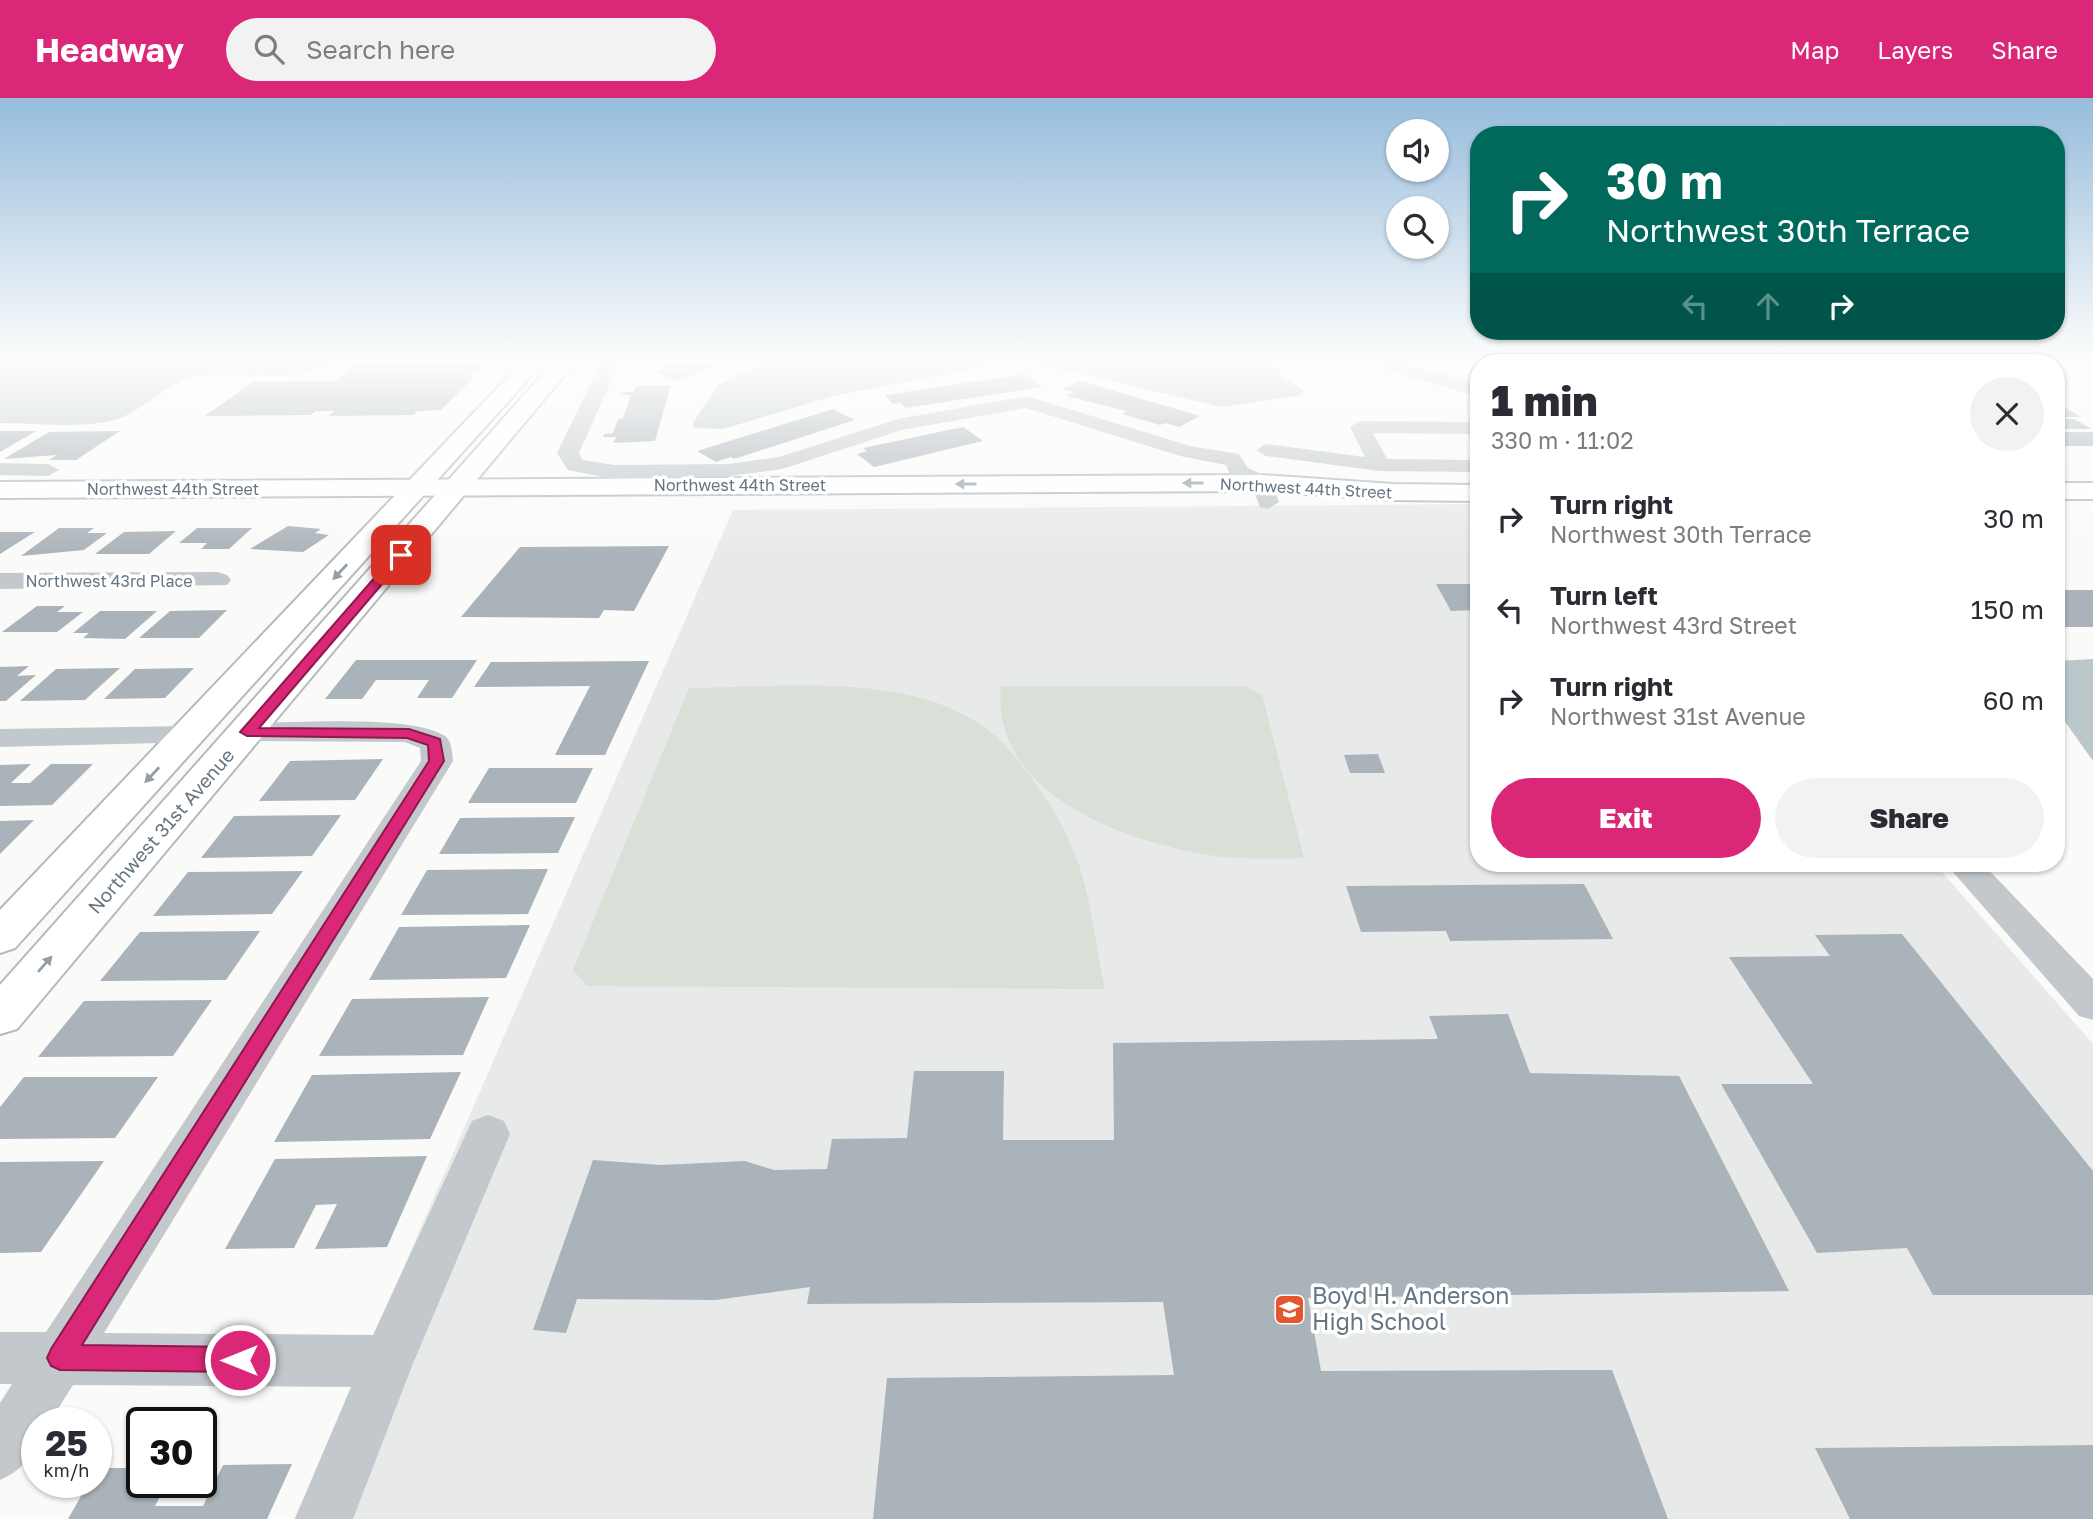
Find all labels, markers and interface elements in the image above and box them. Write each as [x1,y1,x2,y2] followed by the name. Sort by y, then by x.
[226,18,716,81] search box
[35,30,184,69] text: Headway
[250,30,288,68] icon: search
[306,34,455,65] text: Search here
[1790,35,1839,64] text: Map
[1877,35,1953,64] text: Layers
[1991,35,2058,64] text: Share
[1386,119,1449,259] map controls
[1386,119,1449,182] button: sound
[1606,151,1723,210] text: 30 m
[1491,154,1582,245] icon: right
[1386,196,1449,259] button: search
[1606,211,1970,249] text: Northwest 30th Terrace
[1676,287,1714,325] icon: left
[1749,287,1787,325] icon: ahead
[1822,287,1860,325] icon: right
[1491,375,1598,425] text: 1 min
[1970,377,2044,451] button: close
[1491,426,1634,454] text: 330 m · 11:02
[1219,474,1393,502] street label: Northwest 44th Street
[654,475,826,495] street label: Northwest 44th Street
[1182,477,1204,489] one-way arrow
[955,478,977,490] one-way arrow
[87,479,259,499] street label: Northwest 44th Street
[1550,489,1673,520] text: Turn right
[1491,500,1529,538] icon: right
[1983,503,2044,534] text: 30 m
[1550,520,1812,548] text: Northwest 30th Terrace
[371,525,431,585] pin
[382,536,420,574] icon: arrive
[332,563,348,581] one-way arrow
[25,571,193,591] street label: Northwest 43rd Place
[1550,580,1658,611] text: Turn left
[1491,591,1529,629] icon: left
[1971,594,2044,625] text: 150 m
[1550,611,1797,639] text: Northwest 43rd Street
[1550,671,1673,702] text: Turn right
[1491,682,1529,720] icon: right
[1983,685,2044,716] text: 60 m
[1550,702,1806,730] text: Northwest 31st Avenue
[83,743,239,918] street label: Northwest 31st Avenue
[144,766,160,783] one-way arrow
[1491,778,1761,858] button: Exit
[1775,778,2044,858] button: Share
[37,956,52,973] one-way arrow
[1312,1281,1509,1335] place label: Boyd H. Anderson High School
[1272,1292,1306,1326] school or university icon: Boyd H. Anderson High School
[203,1323,277,1397] position arrow
[126,1407,217,1498] speed limit sign: 30
[45,1422,88,1464] text: 25
[44,1459,89,1481] text: km/h

